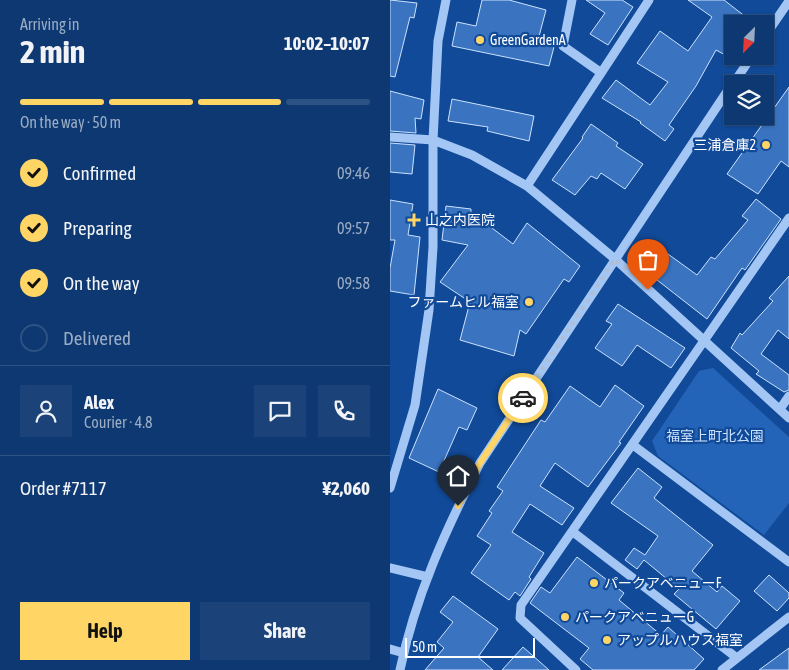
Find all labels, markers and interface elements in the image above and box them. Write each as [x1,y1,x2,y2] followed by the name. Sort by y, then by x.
[20,15,80,33] text: Arriving in
[724,15,774,65] north arrow
[724,15,774,125] map controls
[284,32,370,54] text: 10:02–10:07
[490,32,566,48] place label: GreenGardenA
[20,33,85,70] text: 2 min
[474,34,486,46] marker: GreenGardenA
[724,75,774,125] button: layers
[20,113,121,131] text: On the way · 50 m
[693,137,756,153] place label: 三浦倉庫2
[760,139,772,151] marker: 三浦倉庫2
[20,159,48,187] icon: check
[63,162,136,184] text: Confirmed
[337,164,370,182] text: 09:46
[425,212,495,228] place label: 山之内医院
[407,213,421,227] marker: 山之内医院
[20,214,48,242] icon: check
[63,217,132,239] text: Preparing
[337,219,370,237] text: 09:57
[627,239,669,290] pin
[634,246,662,274] icon: bag
[20,269,48,297] icon: check
[63,272,140,294] text: On the way
[337,274,370,292] text: 09:58
[407,294,519,310] place label: ファームヒル福室
[523,296,535,308] marker: ファームヒル福室
[63,327,131,349] text: Delivered
[498,373,548,423] courier
[509,384,537,412] icon: car
[20,385,72,437] button: person
[254,385,306,437] button: chat
[318,385,370,437] button: phone
[84,391,114,413] text: Alex
[84,413,153,431] text: Courier · 4.8
[666,428,764,444] park label: 福室上町北公園
[437,455,479,506] pin
[444,462,472,490] icon: home
[20,477,107,499] text: Order #7117
[322,477,370,499] text: ¥2,060
[604,575,722,591] place label: パークアベニューF
[588,577,600,589] marker: パークアベニューF
[20,602,190,660] button: Help
[200,602,370,660] button: Share
[575,609,694,625] place label: パークアベニューG
[559,611,571,623] marker: パークアベニューG
[617,632,743,648] place label: アップルハウス福室
[601,634,613,646] marker: アップルハウス福室
[405,635,535,658] scale bar
[412,639,437,655] text: 50 m

